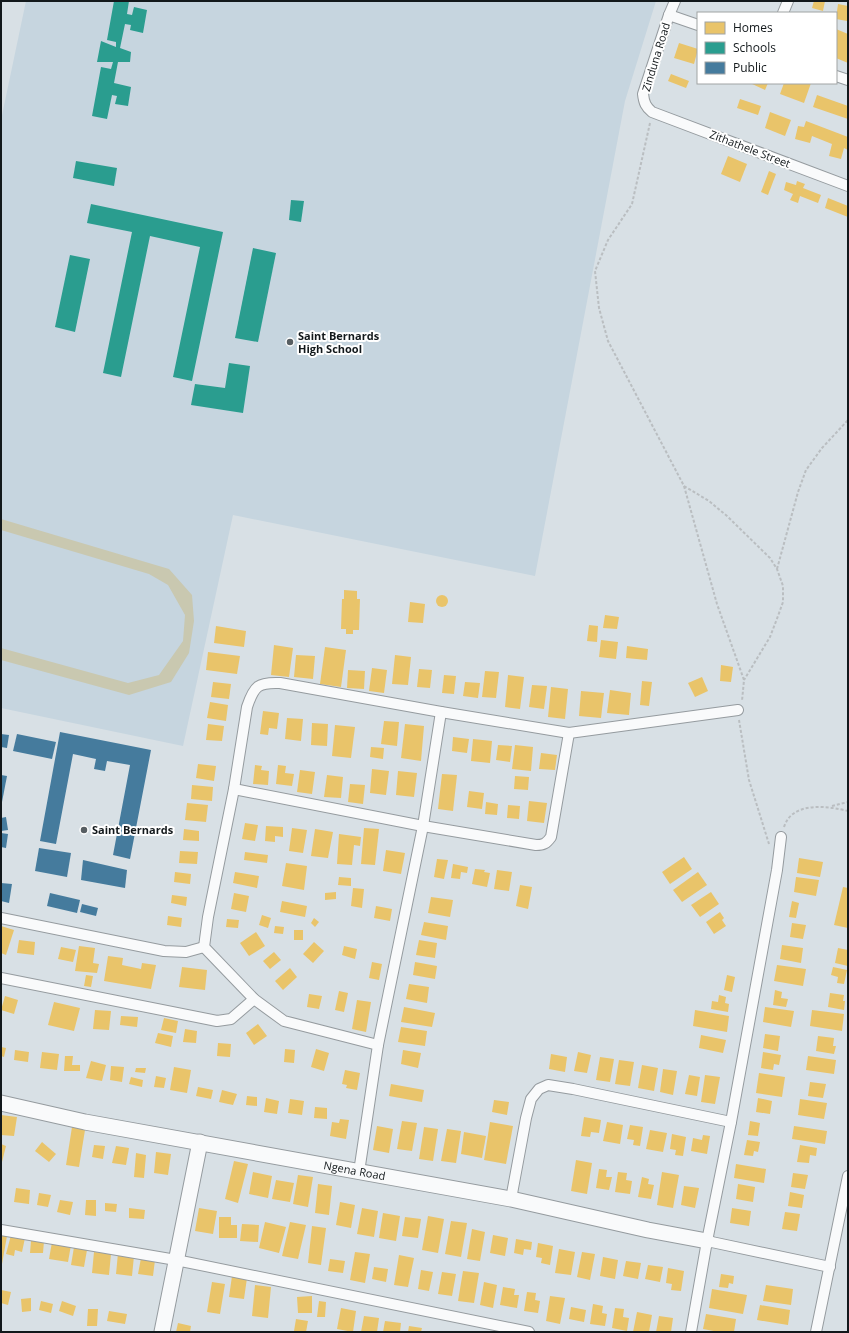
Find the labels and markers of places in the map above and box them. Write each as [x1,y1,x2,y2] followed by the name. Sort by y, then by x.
[298,328,380,356] place label: Saint Bernards High School
[285,337,295,347] marker: Saint Bernards High School
[92,822,174,837] place label: Saint Bernards
[79,825,89,835] marker: Saint Bernards

